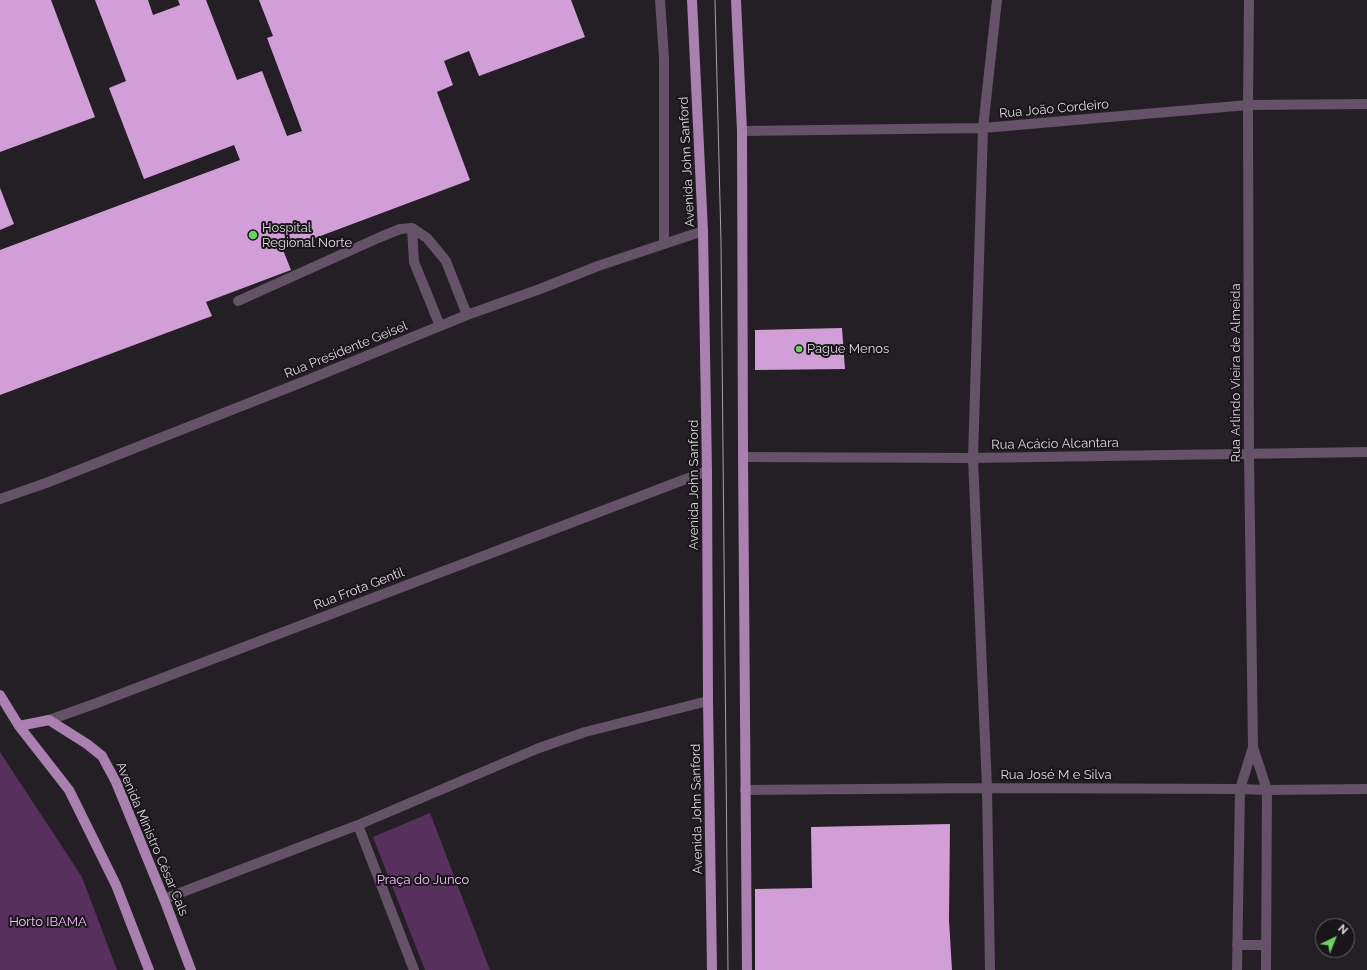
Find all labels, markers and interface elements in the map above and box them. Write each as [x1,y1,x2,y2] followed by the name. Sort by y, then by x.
[676,96,698,228] street label: Avenida John Sanford
[998,96,1110,122] street label: Rua João Cordeiro
[262,220,352,251] place label: Hospital Regional Norte
[247,229,259,241] marker: Hospital Regional Norte
[1228,284,1244,462] street label: Rua Arlindo Vieira de Almeida
[282,318,410,382] street label: Rua Presidente Geisel
[807,341,889,357] place label: Pague Menos
[794,344,804,354] marker: Pague Menos
[686,420,702,550] street label: Avenida John Sanford
[991,435,1119,453] street label: Rua Acácio Alcantara
[312,565,406,613] street label: Rua Frota Gentil
[688,744,706,874] street label: Avenida John Sanford
[112,760,192,918] street label: Avenida Ministro César Cals
[1000,767,1112,783] street label: Rua José M e Silva
[377,872,469,888] park label: Praça do Junco
[9,914,87,930] park label: Horto IBAMA
[1315,918,1355,958] north arrow
[1335,922,1350,937] text: N

